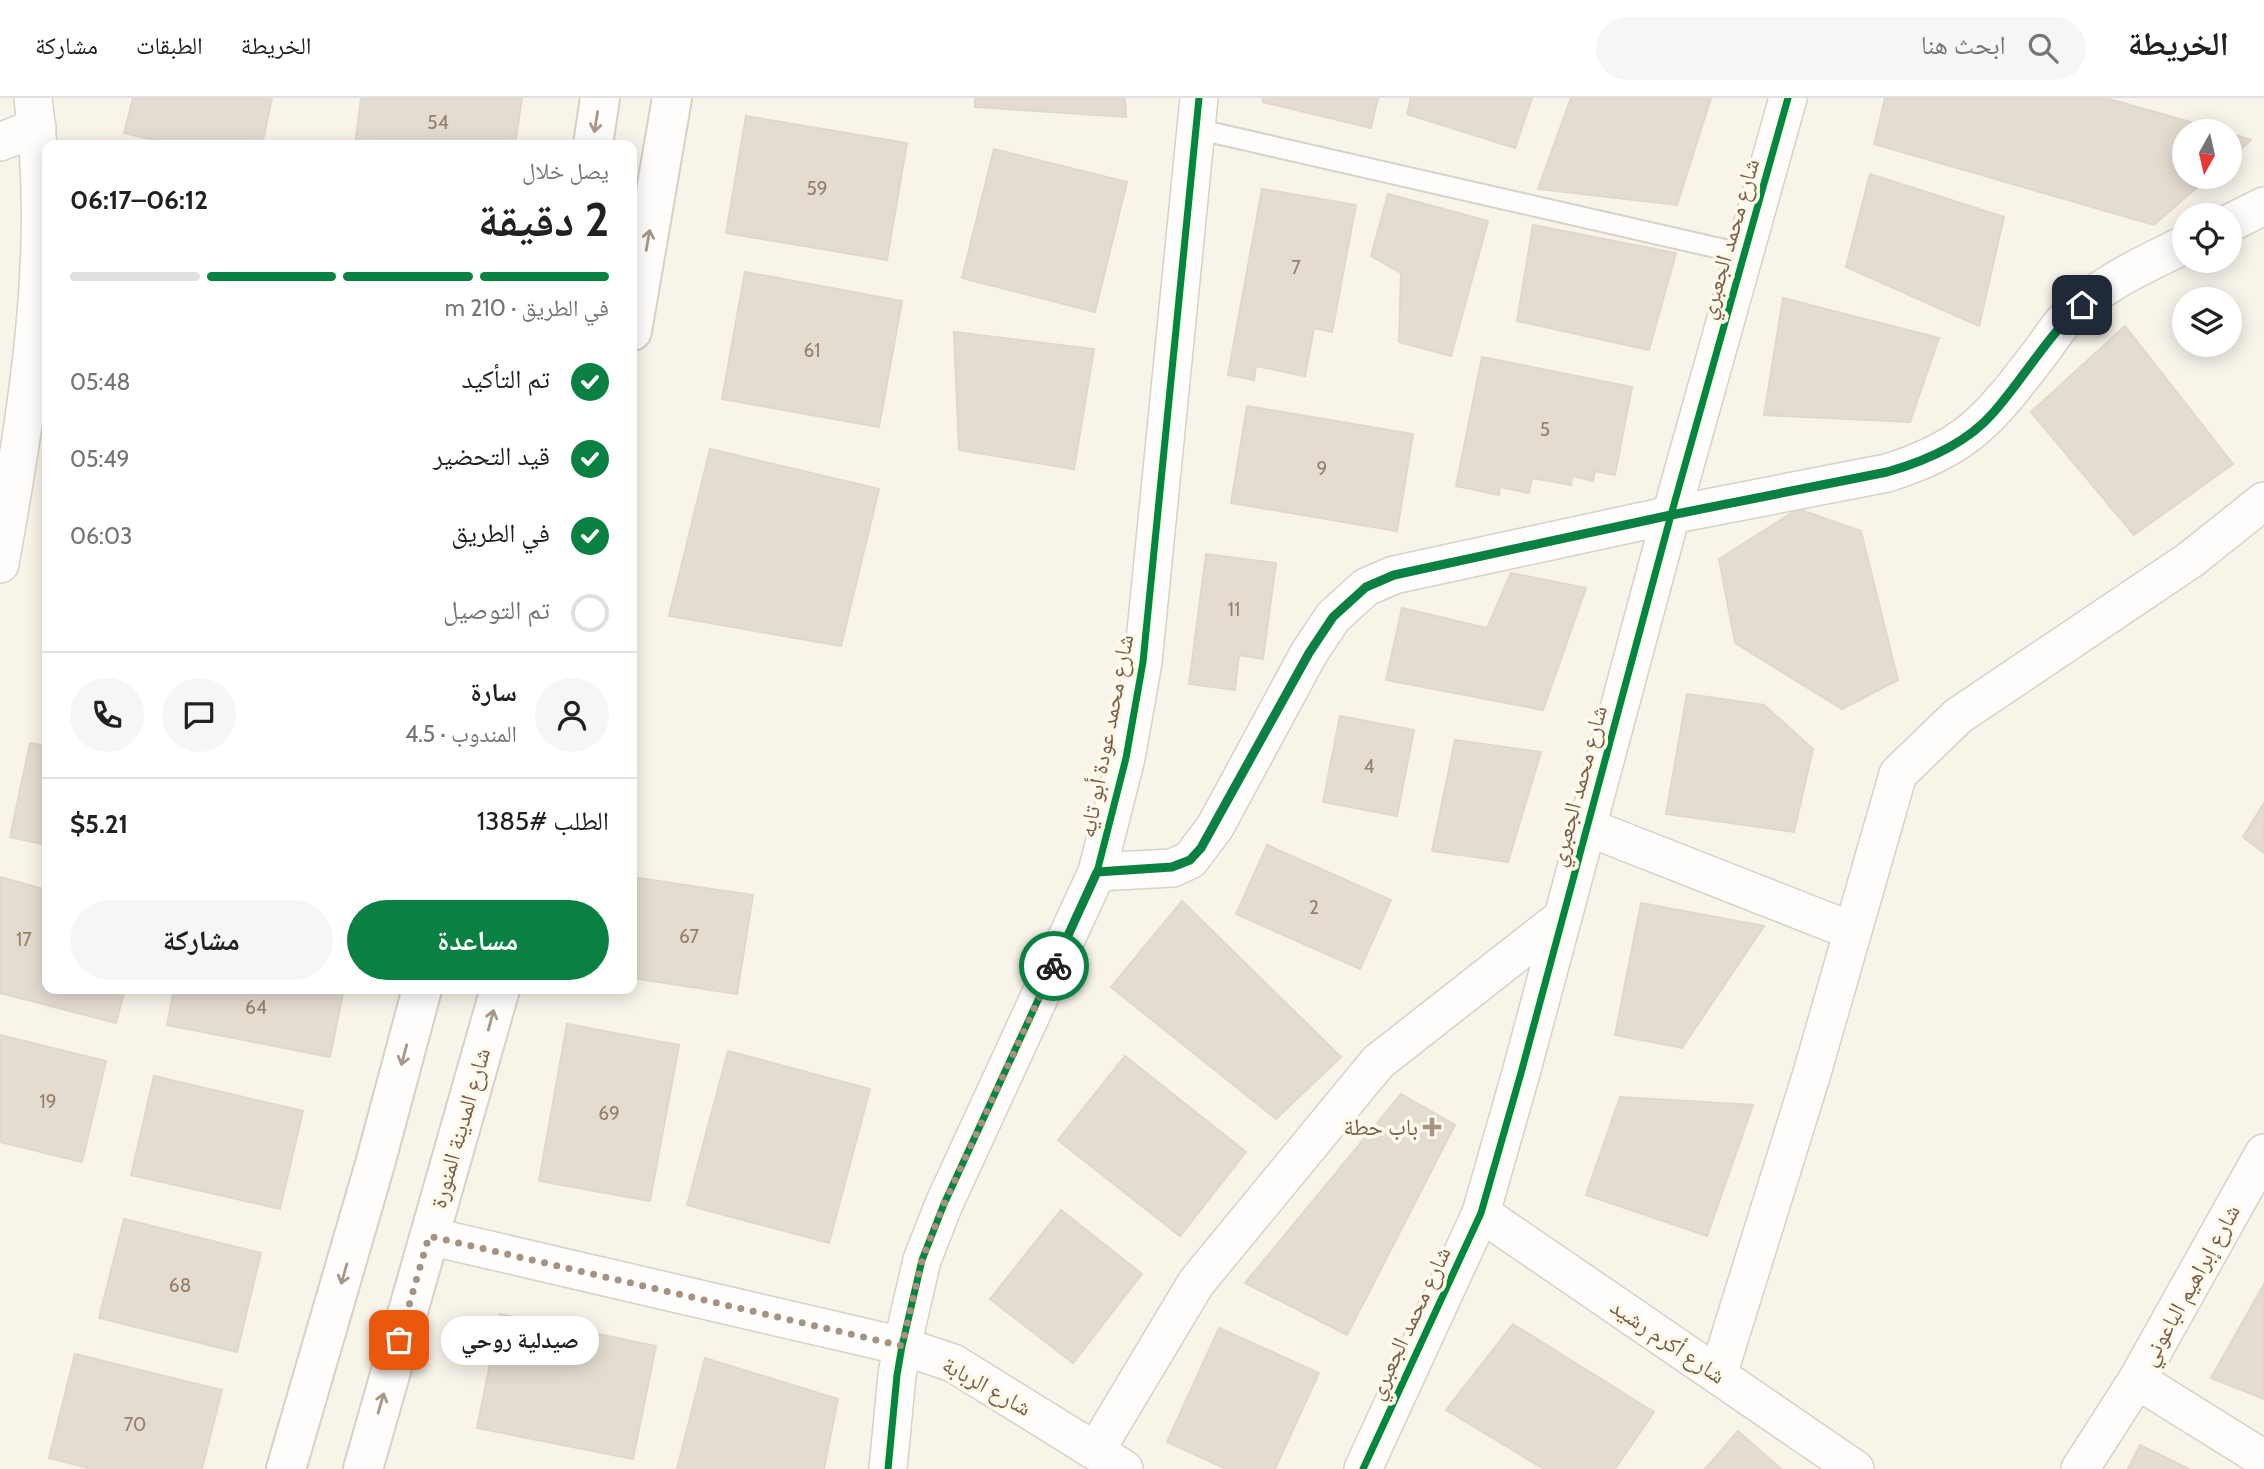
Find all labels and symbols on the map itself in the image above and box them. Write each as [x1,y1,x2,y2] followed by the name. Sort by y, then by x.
[589,110,602,133] one-way arrow
[427,111,449,134] house number: 54
[2172,119,2242,189] north arrow
[1693,155,1770,324] street label: شارع محمد الجعبري
[806,177,828,200] house number: 59
[642,229,655,252] one-way arrow
[1291,256,1301,279] house number: 7
[2052,275,2112,335] pin
[804,339,820,362] house number: 61
[1540,418,1550,441] house number: 5
[1317,457,1327,480] house number: 9
[1228,598,1240,621] house number: 11
[1073,632,1140,840] street label: شارع محمد عودة أبو تايه
[1543,702,1618,871] street label: شارع محمد الجعبري
[1364,755,1375,778] house number: 4
[1309,896,1319,919] house number: 2
[679,925,700,948] house number: 67
[16,928,32,951] house number: 17
[1019,931,1089,1001] courier
[245,996,267,1019] house number: 64
[485,1009,498,1032] one-way arrow
[397,1043,410,1066] one-way arrow
[424,1045,497,1212] street label: شارع المدينة المنورة
[40,1090,57,1113] house number: 19
[598,1102,620,1125] house number: 69
[1343,1113,1418,1141] place label: باب حطة
[1424,1119,1440,1135] marker: باب حطة
[2134,1199,2250,1373] street label: شارع إبراهيم الباعوني
[1361,1242,1461,1406] street label: شارع محمد الجعبري
[336,1263,349,1285] one-way arrow
[169,1274,191,1297] house number: 68
[1604,1292,1731,1391] street label: شارع أكرم رشيد
[369,1310,429,1370] pin
[441,1316,598,1364] callout: صيدلية روحي
[937,1350,1036,1423] street label: شارع الربابة
[376,1393,389,1415] one-way arrow
[124,1413,146,1436] house number: 70

